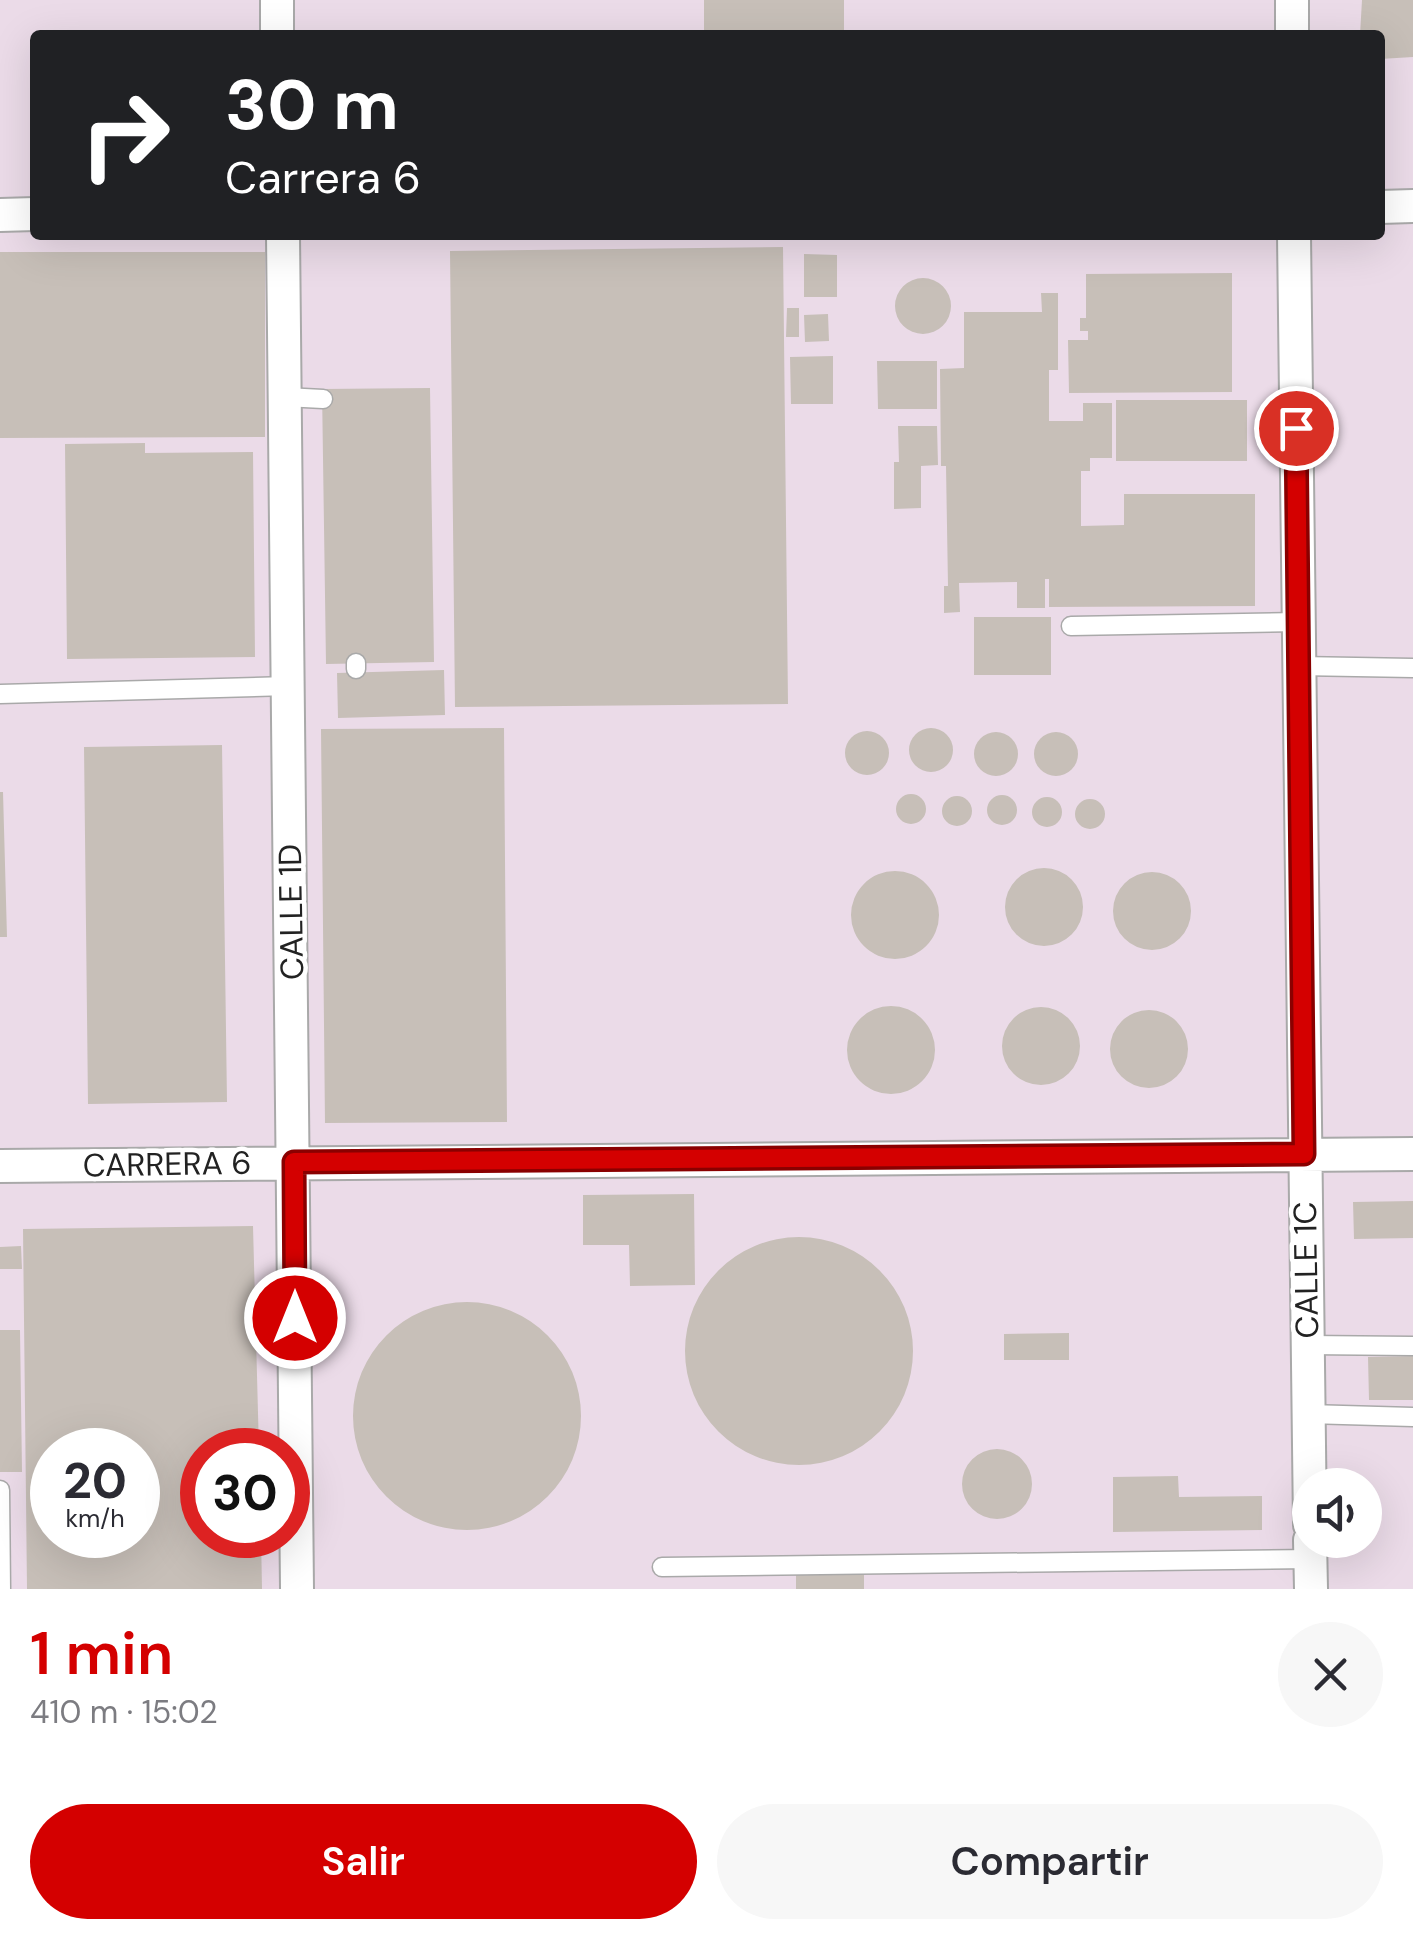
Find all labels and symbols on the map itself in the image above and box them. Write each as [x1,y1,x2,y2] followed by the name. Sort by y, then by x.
[1254,386,1339,471] pin
[269,844,313,980] street label: CALLE 1D
[82,1142,252,1186] street label: CARRERA 6
[1284,1201,1328,1339] street label: CALLE 1C
[243,1266,347,1370] position arrow
[180,1428,310,1558] speed limit sign: 30

